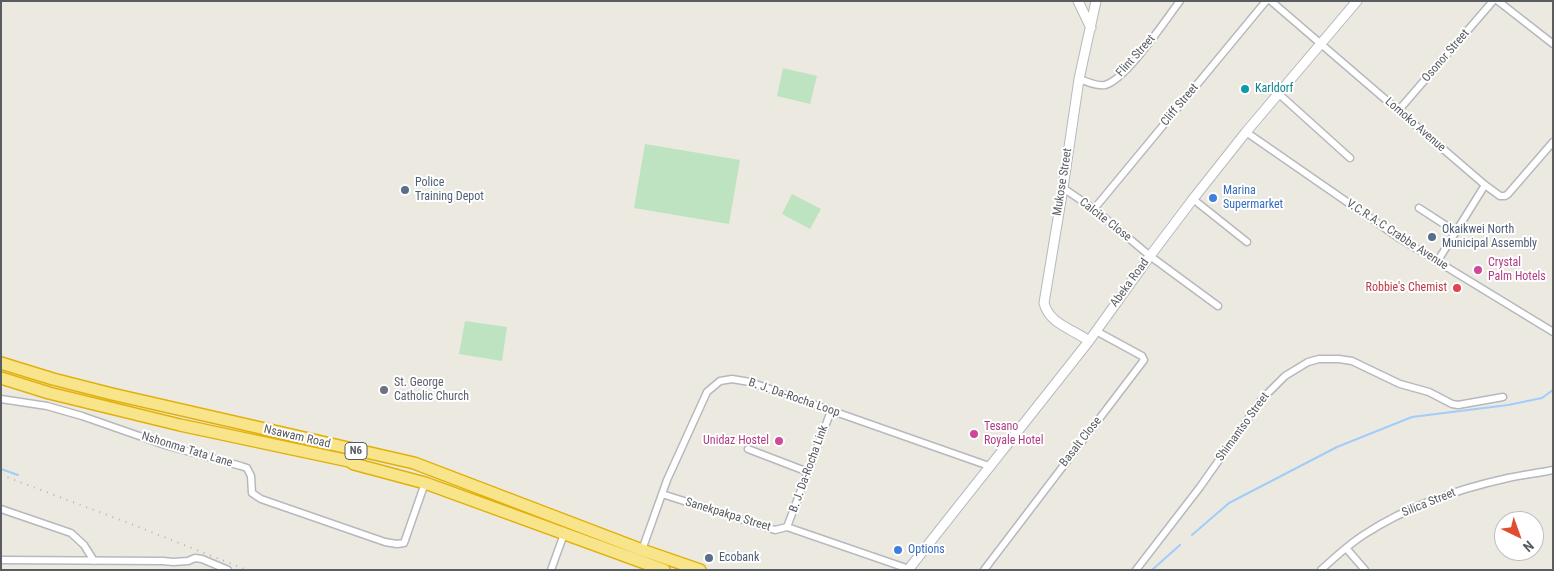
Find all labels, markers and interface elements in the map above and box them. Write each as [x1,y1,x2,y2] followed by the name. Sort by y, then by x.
[1419,27,1473,85] street label: Osonor Street
[1113,32,1159,80] street label: Flint Street
[1158,81,1202,129] street label: Cliff Street
[1255,82,1293,96] place label: Karldorf
[1239,83,1251,95] marker: Karldorf
[1382,95,1448,155] street label: Lomoko Avenue
[1051,147,1075,217] street label: Mukose Street
[415,176,484,204] place label: Police Training Depot
[399,184,411,196] marker: Police Training Depot
[1223,184,1283,212] place label: Marina Supermarket
[1207,192,1219,204] marker: Marina Supermarket
[1076,195,1134,245] street label: Calcite Close
[1343,197,1451,273] street label: V.C.R.A.C Crabbe Avenue
[1442,223,1537,251] place label: Okaikwei North Municipal Assembly
[1426,231,1438,243] marker: Okaikwei North Municipal Assembly
[1108,256,1152,310] street label: Abeka Road
[1488,256,1546,284] place label: Crystal Palm Hotels
[1472,264,1484,276] marker: Crystal Palm Hotels
[1366,281,1447,295] place label: Robbie's Chemist
[1451,282,1463,294] marker: Robbie's Chemist
[394,376,469,404] place label: St. George Catholic Church
[746,376,842,420] street label: B. J. Da-Rocha Loop
[378,384,390,396] marker: St. George Catholic Church
[1213,390,1273,464] street label: Shimantso Street
[1057,414,1105,470] street label: Basalt Close
[984,420,1043,448] place label: Tesano Royale Hotel
[262,422,332,452] street label: Nsawam Road
[787,423,831,515] street label: B. J. Da-Rocha Link
[968,428,980,440] marker: Tesano Royale Hotel
[140,429,234,471] street label: Nshonma Tata Lane
[703,434,769,448] place label: Unidaz Hostel
[773,435,785,447] marker: Unidaz Hostel
[345,442,367,460] road number: N6
[1400,486,1458,520] street label: Silica Street
[684,495,772,535] street label: Sanekpakpa Street
[1494,511,1544,561] north arrow
[1520,538,1537,555] text: N
[908,543,945,557] place label: Options
[892,544,904,556] marker: Options
[719,551,759,565] place label: Ecobank
[703,552,715,564] marker: Ecobank

